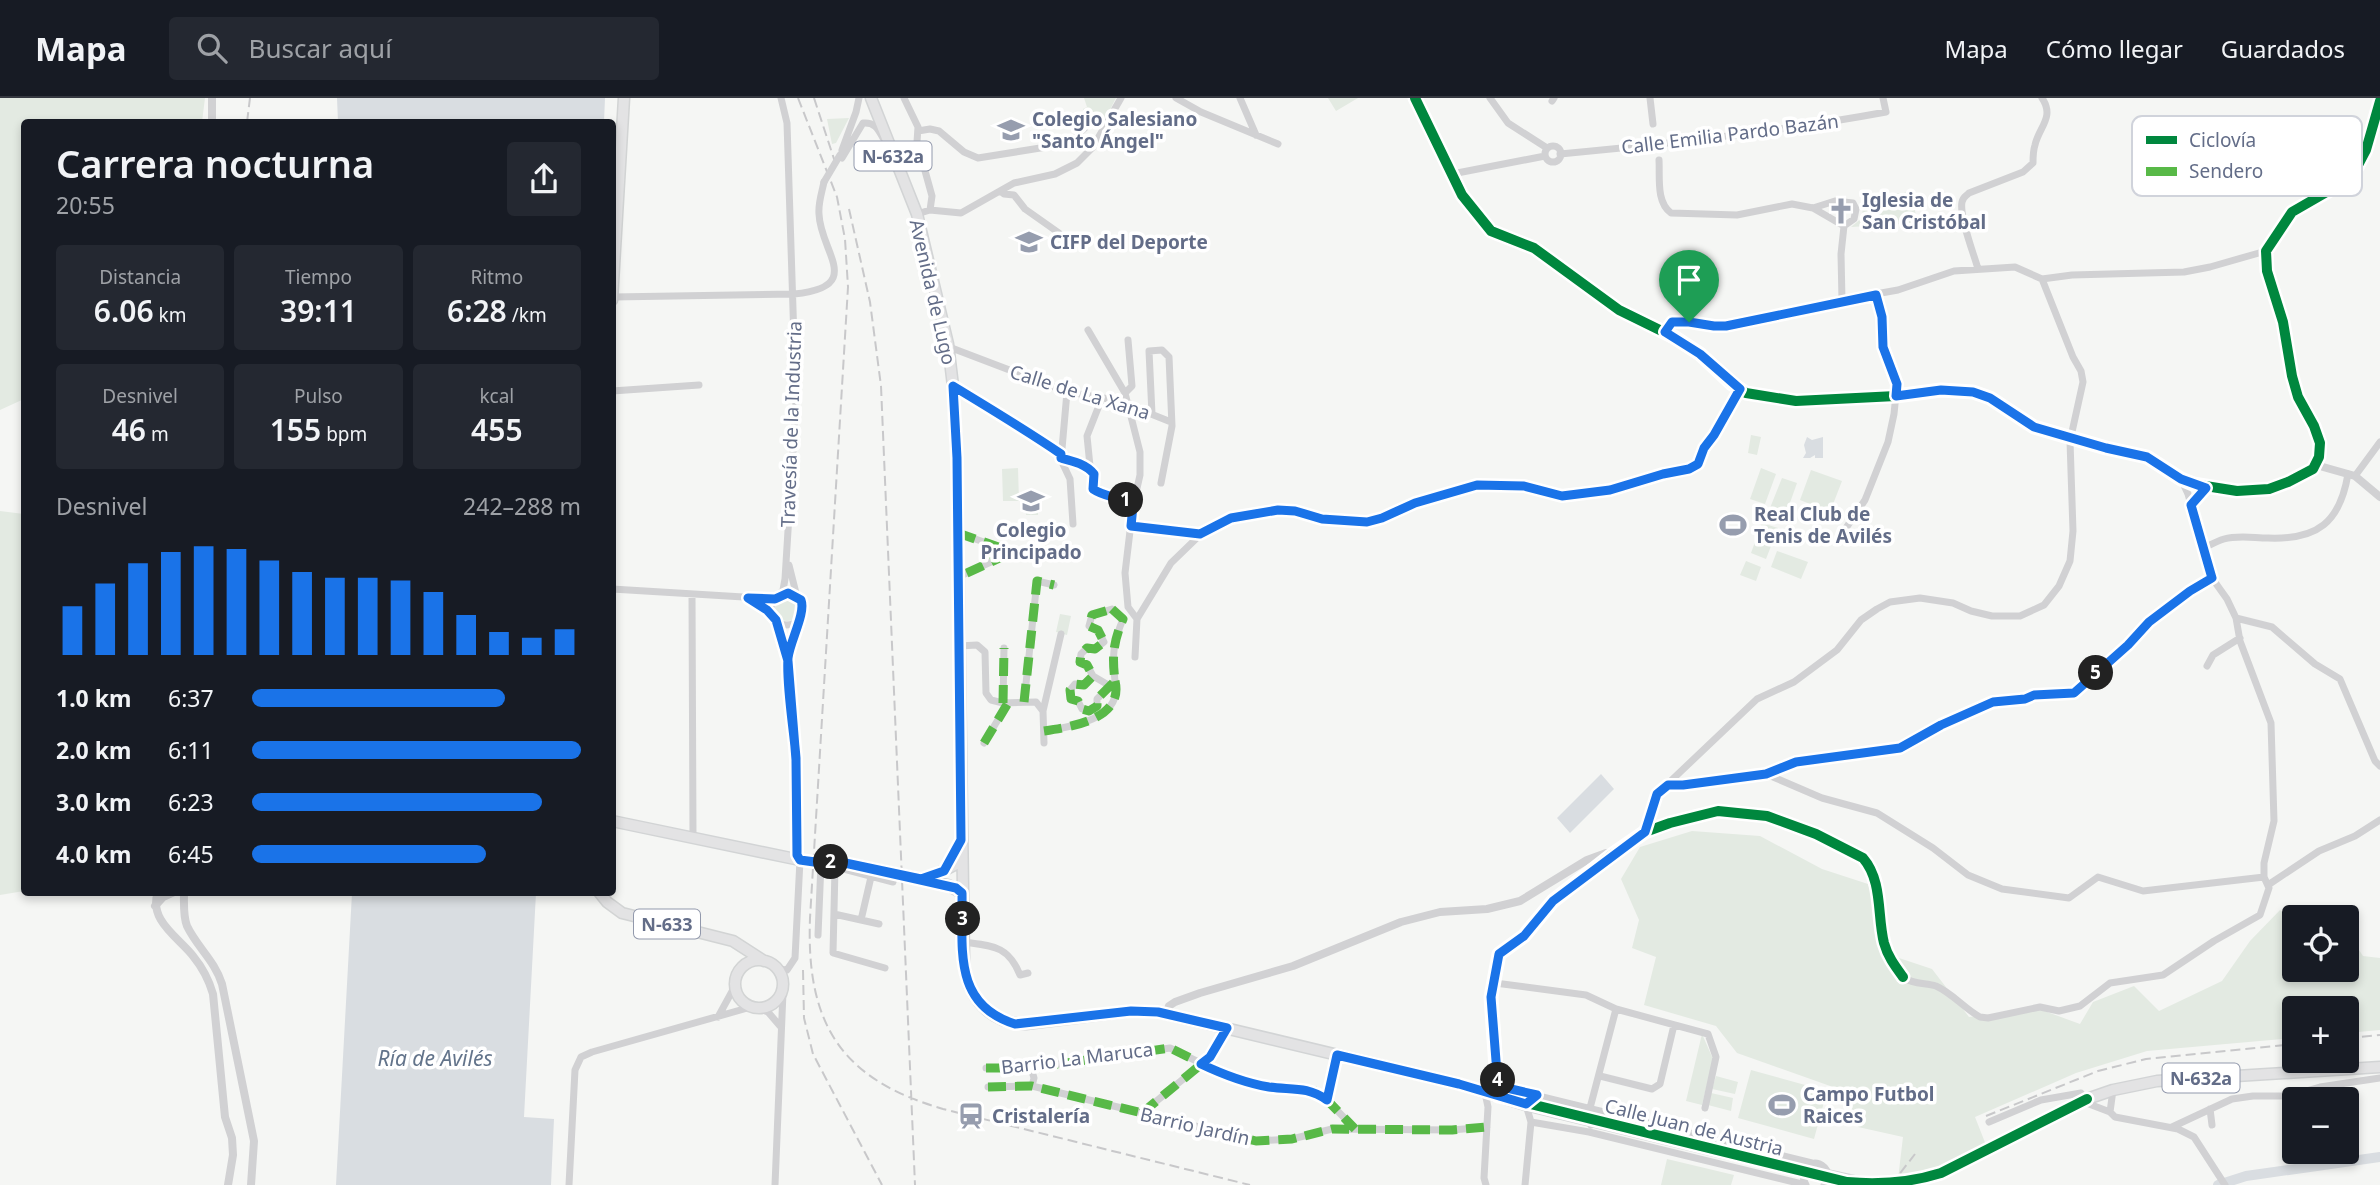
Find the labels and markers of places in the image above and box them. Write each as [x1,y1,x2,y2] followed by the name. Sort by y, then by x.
[1032,106,1197,154] place label: Colegio Salesiano "Santo Ángel"
[996,115,1026,145] school or university icon: Colegio Salesiano "Santo Ángel"
[1862,187,1986,235] place label: Iglesia de San Cristóbal
[1826,196,1856,226] church icon: Iglesia de San Cristóbal
[1014,227,1044,257] school or university icon: CIFP del Deporte
[1050,229,1208,255] place label: CIFP del Deporte
[1659,250,1719,322] pin
[1108,482,1144,518] pin: 1
[1016,486,1046,516] school or university icon: Colegio Principado
[1754,501,1892,549] place label: Real Club de Tenis de Avilés
[1718,510,1748,540] sports icon: Real Club de Tenis de Avilés
[980,517,1082,565] place label: Colegio Principado
[2078,656,2114,690] pin: 5
[814,844,848,880] pin: 2
[946,902,981,936] pin: 3
[1480,1062,1516,1098] pin: 4
[1803,1081,1935,1129] place label: Campo Futbol Raices
[1767,1090,1797,1120] sports icon: Campo Futbol Raices
[956,1101,986,1131] station icon: Cristalería
[992,1103,1090,1129] place label: Cristalería

